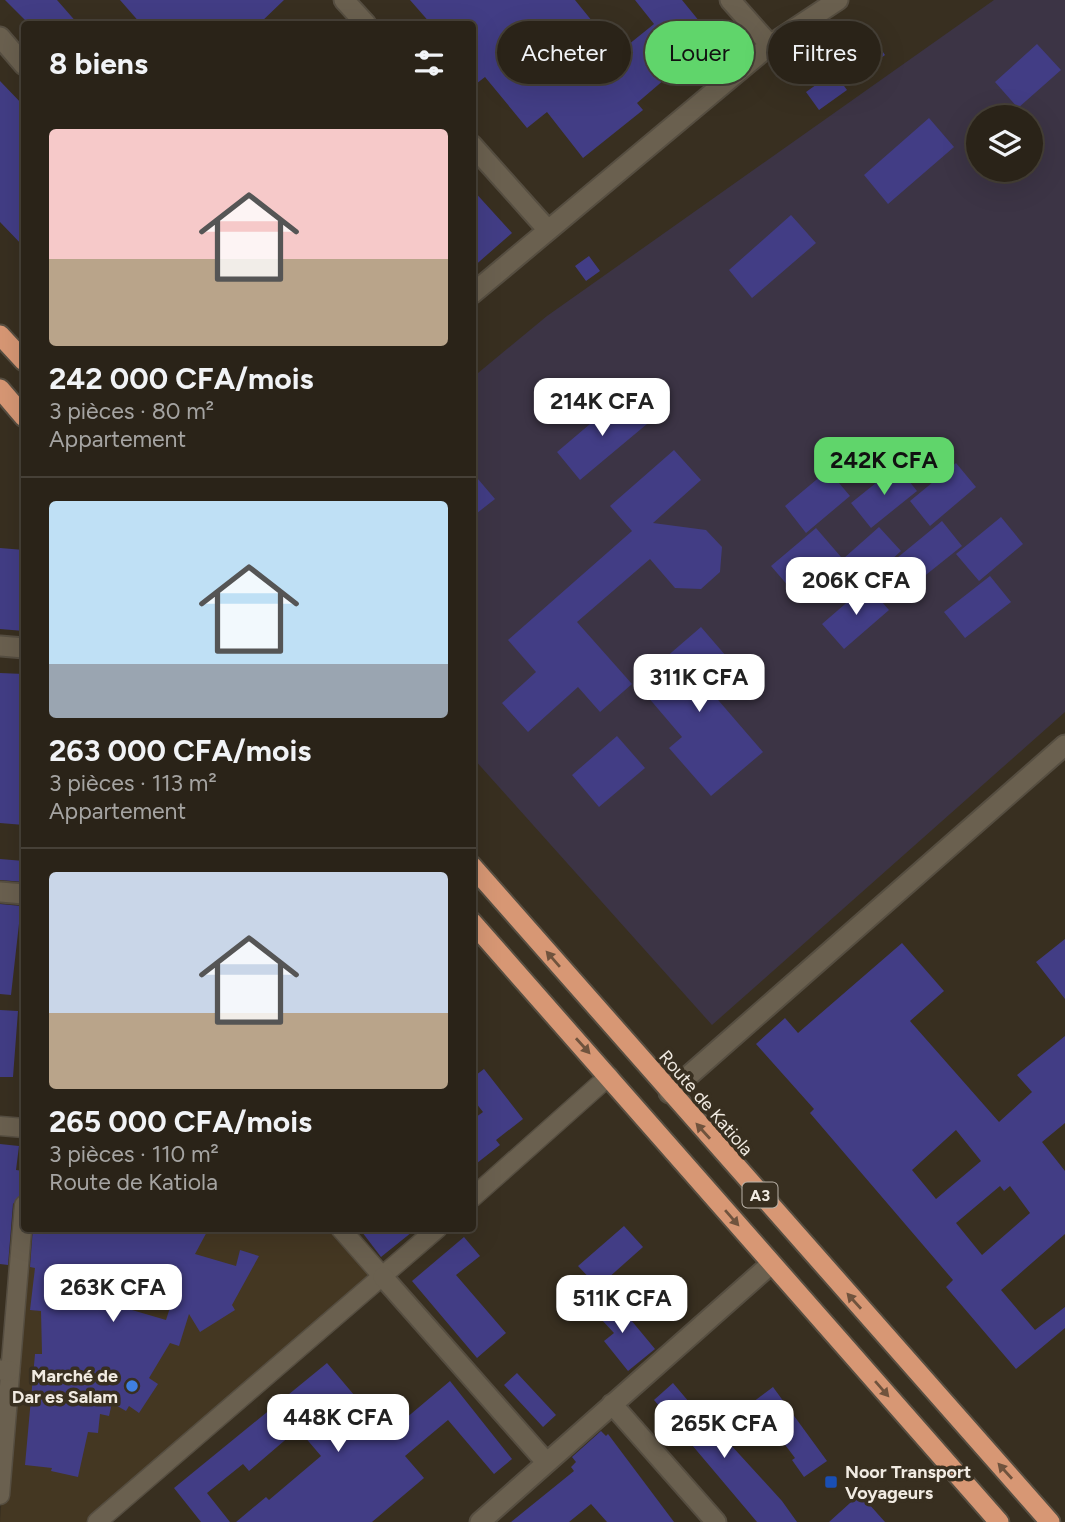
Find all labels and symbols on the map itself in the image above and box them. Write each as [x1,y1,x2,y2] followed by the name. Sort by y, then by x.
[530,378,674,438] pin: 214K CFA
[812,438,956,497] pin: 242K CFA
[784,558,928,617] pin: 206K CFA
[627,654,771,714] pin: 311K CFA
[545,950,561,968] one-way arrow
[575,1038,590,1055] one-way arrow
[654,1046,758,1160] street label: Route de Katiola
[696,1122,711,1139] one-way arrow
[742,1182,778,1208] road number: A3
[724,1210,739,1227] one-way arrow
[41,1264,185,1324] pin: 263K CFA
[550,1276,694,1335] pin: 511K CFA
[846,1292,862,1310] one-way arrow
[12,1365,118,1408] place label: Marché de Dar es Salam
[124,1378,140,1394] marker: Marché de Dar es Salam
[874,1380,890,1398] one-way arrow
[266,1394,410,1454] pin: 448K CFA
[652,1400,796,1460] pin: 265K CFA
[845,1461,971,1504] place label: Noor Transport Voyageurs
[997,1462,1013,1480] one-way arrow
[823,1474,839,1490] marker: Noor Transport Voyageurs

